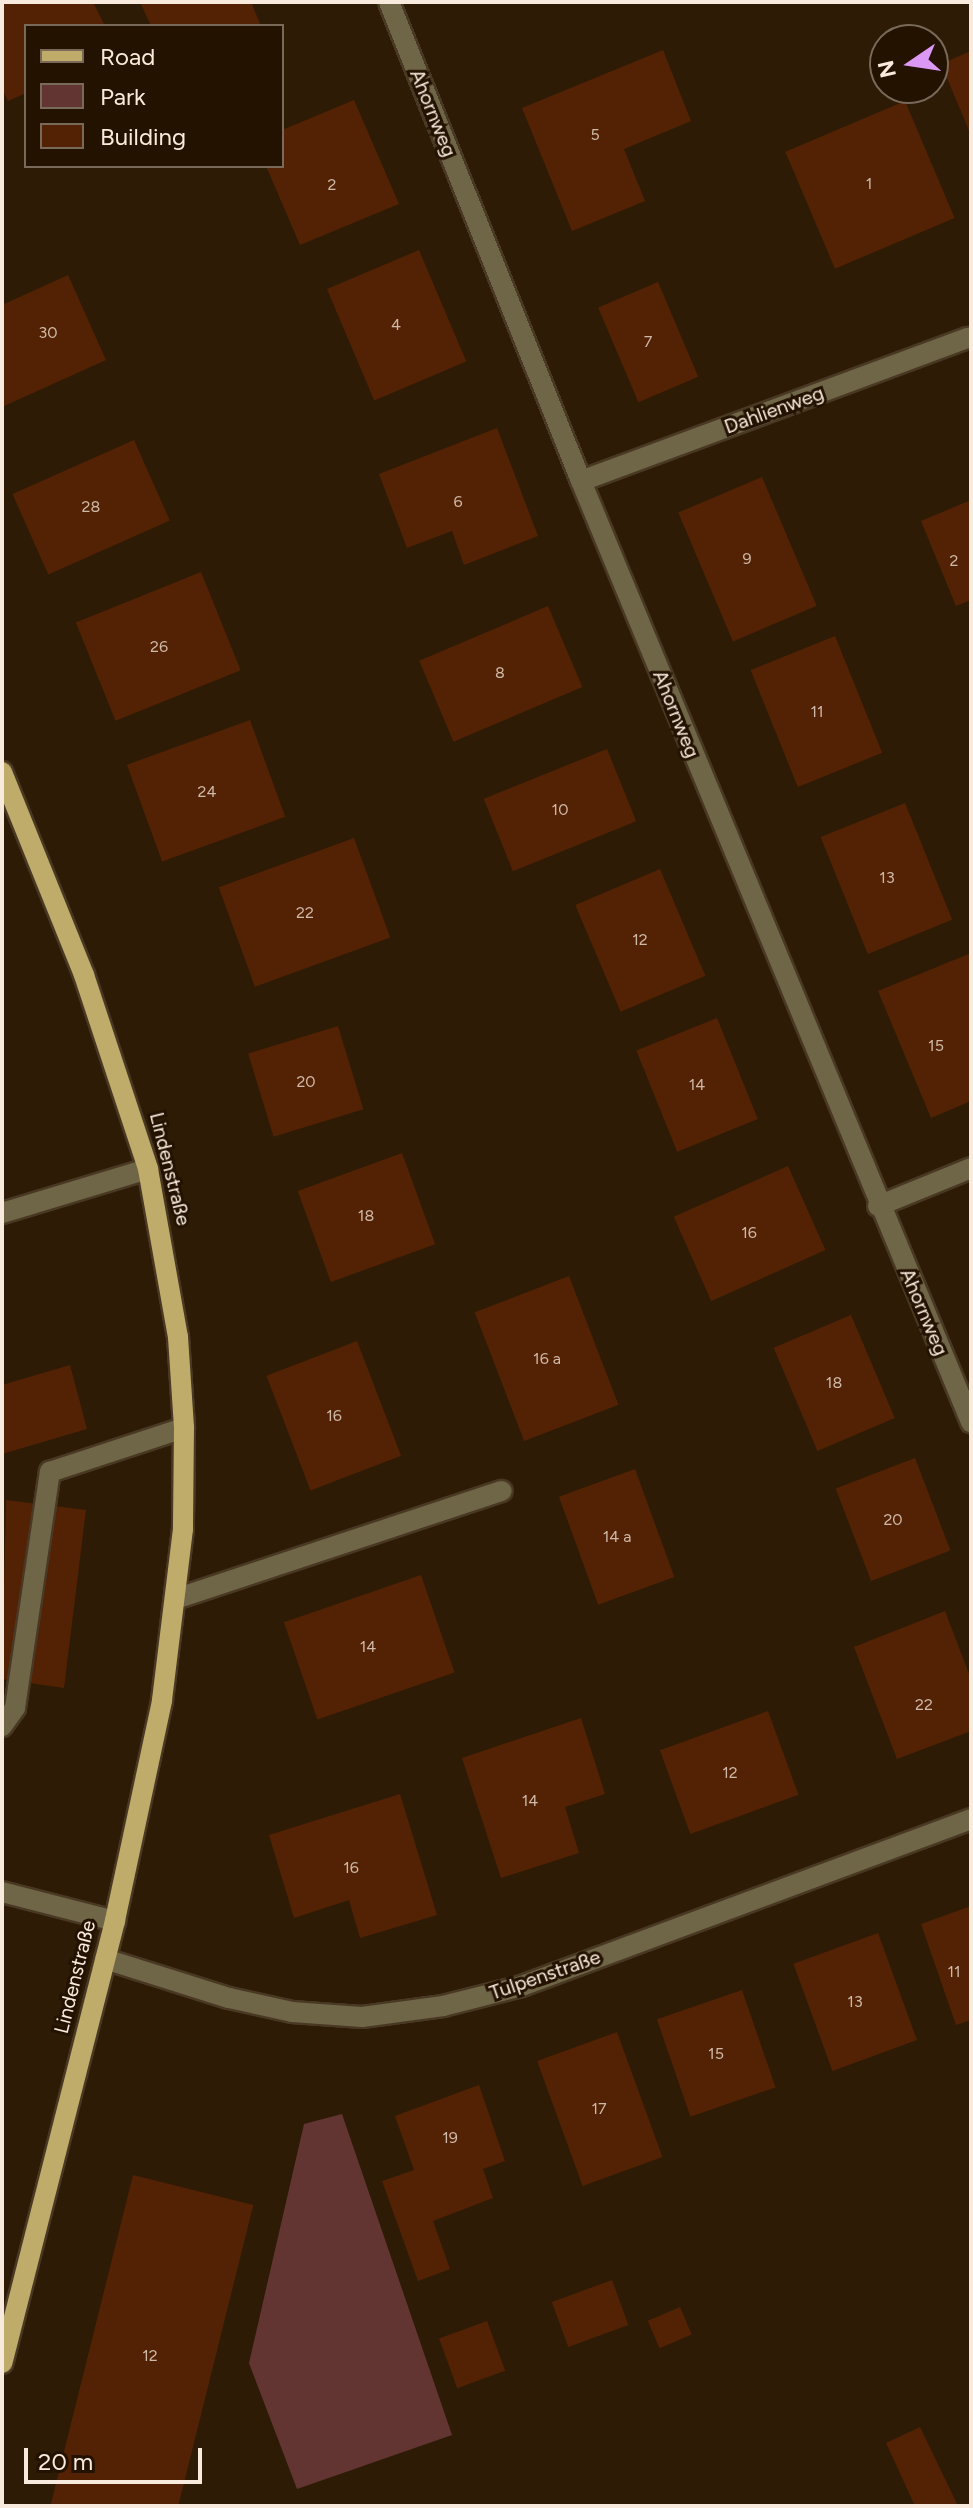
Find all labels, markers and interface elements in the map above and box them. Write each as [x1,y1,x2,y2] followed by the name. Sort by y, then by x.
[24,24,284,168] legend
[869,24,949,104] north arrow
[100,42,155,71] text: Road
[872,58,902,80] text: N
[405,66,461,160] street label: Ahornweg
[100,82,146,111] text: Park
[100,122,186,151] text: Building
[590,125,600,145] house number: 5
[866,174,872,194] house number: 1
[328,175,336,195] house number: 2
[391,315,401,335] house number: 4
[39,323,57,343] house number: 30
[644,332,652,352] house number: 7
[721,381,827,439] street label: Dahlienweg
[453,492,463,512] house number: 6
[82,497,100,517] house number: 28
[742,549,752,569] house number: 9
[950,551,958,571] house number: 2
[150,637,168,657] house number: 26
[495,663,505,683] house number: 8
[648,667,704,761] street label: Ahornweg
[810,702,824,722] house number: 11
[198,782,216,802] house number: 24
[552,800,568,820] house number: 10
[879,868,895,888] house number: 13
[296,903,314,923] house number: 22
[632,930,648,950] house number: 12
[928,1036,944,1056] house number: 15
[296,1072,316,1092] house number: 20
[689,1075,705,1095] house number: 14
[144,1110,196,1228] street label: Lindenstraße
[358,1206,374,1226] house number: 18
[741,1223,757,1243] house number: 16
[895,1265,953,1359] street label: Ahornweg
[533,1349,561,1369] house number: 16 a
[826,1373,842,1393] house number: 18
[326,1406,342,1426] house number: 16
[883,1510,903,1530] house number: 20
[603,1527,631,1547] house number: 14 a
[360,1637,376,1657] house number: 14
[915,1695,933,1715] house number: 22
[722,1763,738,1783] house number: 12
[522,1791,538,1811] house number: 14
[343,1858,359,1878] house number: 16
[49,1918,101,2036] street label: Lindenstraße
[486,1945,604,2005] street label: Tulpenstraße
[947,1962,961,1982] house number: 11
[847,1992,863,2012] house number: 13
[708,2044,724,2064] house number: 15
[591,2099,607,2119] house number: 17
[442,2128,458,2148] house number: 19
[142,2346,158,2366] house number: 12
[28,2432,206,2482] scale bar
[38,2447,93,2476] text: 20 m

